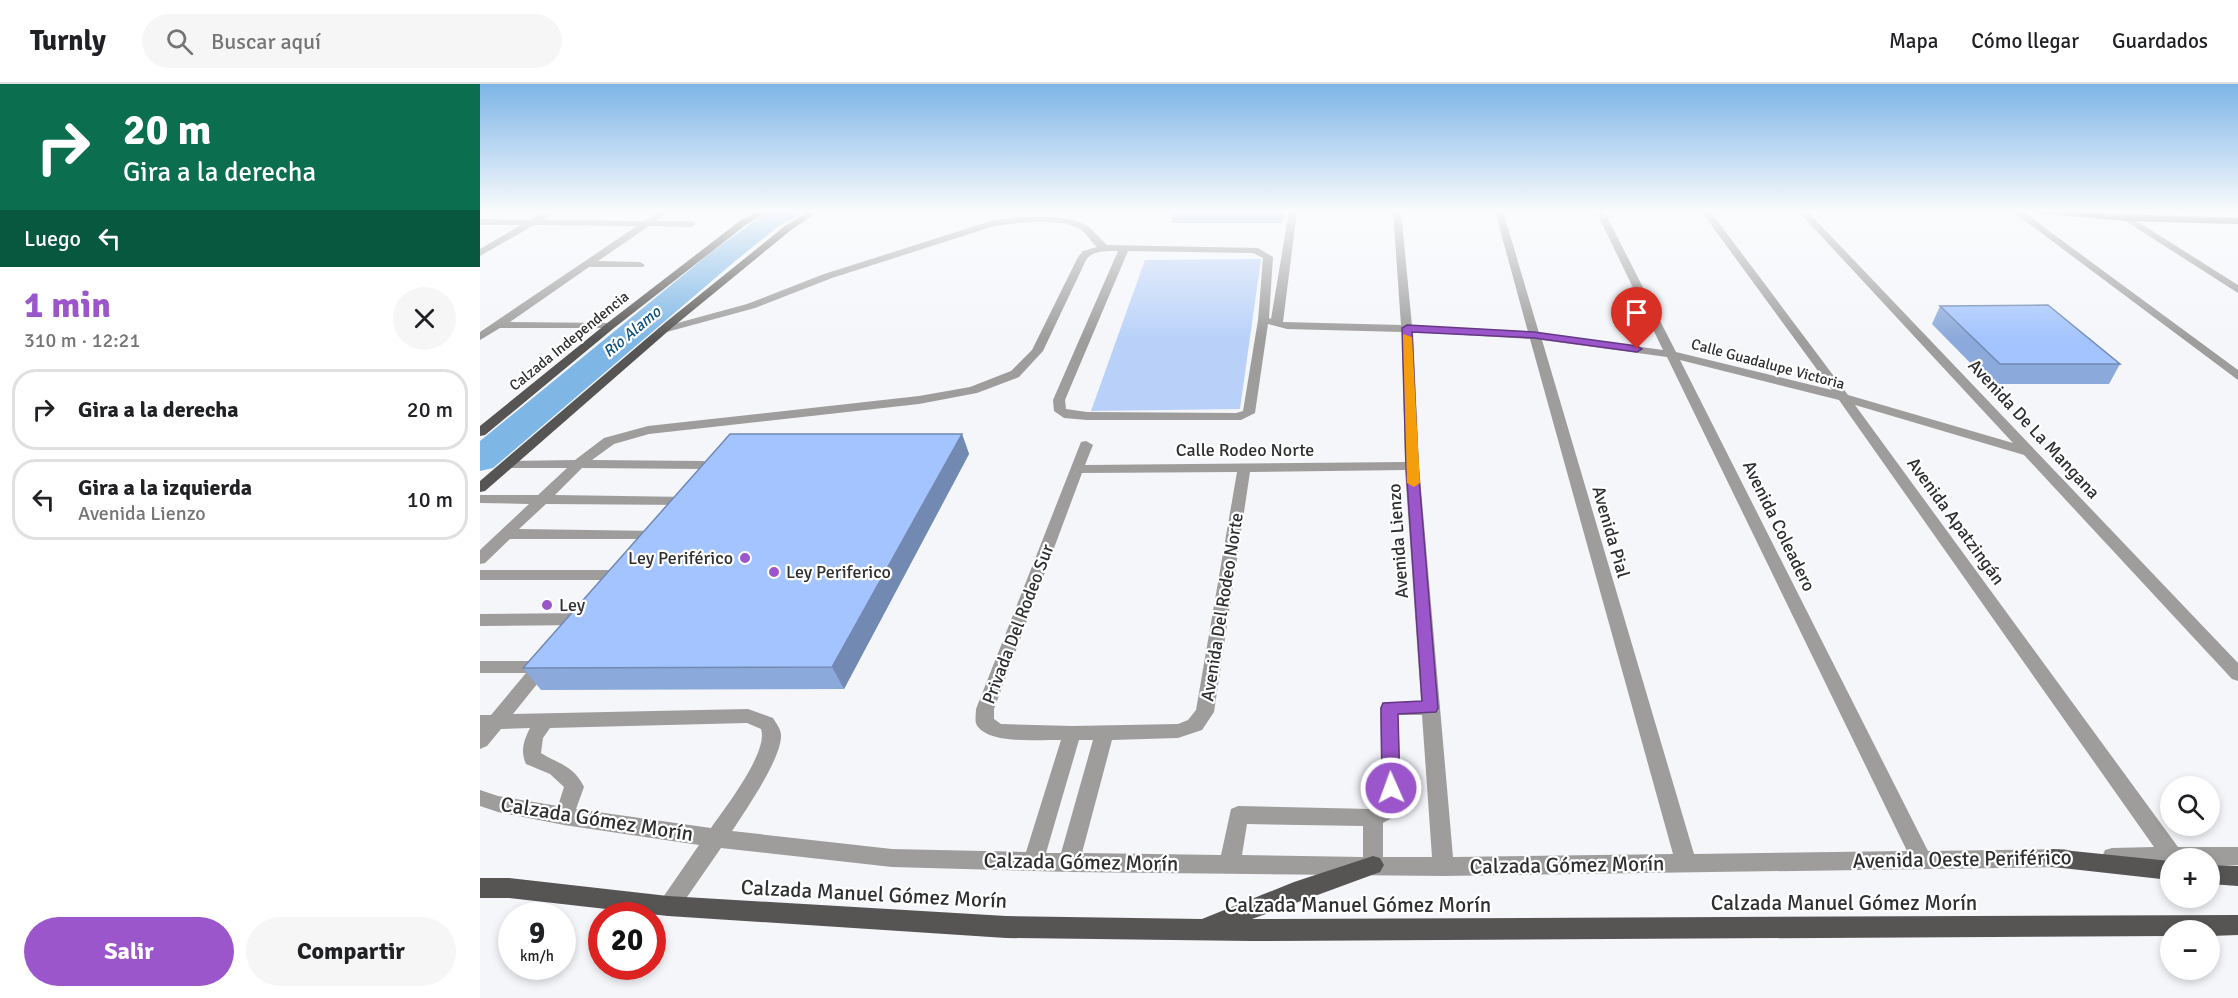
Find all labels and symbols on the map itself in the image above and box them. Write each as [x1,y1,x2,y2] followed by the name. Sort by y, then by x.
[506,287,632,395] street label: Calzada Independencia
[1611,287,1662,349] pin
[599,302,665,362] water label: Río Alamo
[1689,335,1847,393] street label: Calle Guadalupe Victoria
[1964,355,2104,503] street label: Avenida De La Mangana
[1176,439,1314,461] street label: Calle Rodeo Norte
[1902,453,2010,589] street label: Avenida Apatzingán
[1738,457,1820,595] street label: Avenida Coleadero
[1383,483,1413,599] street label: Avenida Lienzo
[1587,484,1635,580] street label: Avenida Pial
[1196,511,1248,703] street label: Avenida Del Rodeo Norte
[977,541,1059,707] street label: Privada Del Rodeo Sur
[628,547,733,569] place label: Ley Periférico
[738,551,752,565] marker: Ley Periférico
[786,561,891,583] place label: Ley Periferico
[767,565,781,579] marker: Ley Periferico
[559,594,586,616] place label: Ley
[540,598,554,612] marker: Ley
[1359,756,1423,820] position arrow
[499,791,695,847] street label: Calzada Gómez Morín
[1852,844,2072,874] street label: Avenida Oeste Periférico
[983,847,1179,877] street label: Calzada Gómez Morín
[1469,850,1665,880] street label: Calzada Gómez Morín
[740,874,1008,914] street label: Calzada Manuel Gómez Morín
[1711,890,1977,916] street label: Calzada Manuel Gómez Morín
[1225,892,1491,918] street label: Calzada Manuel Gómez Morín
[588,902,666,980] speed limit sign: 20

